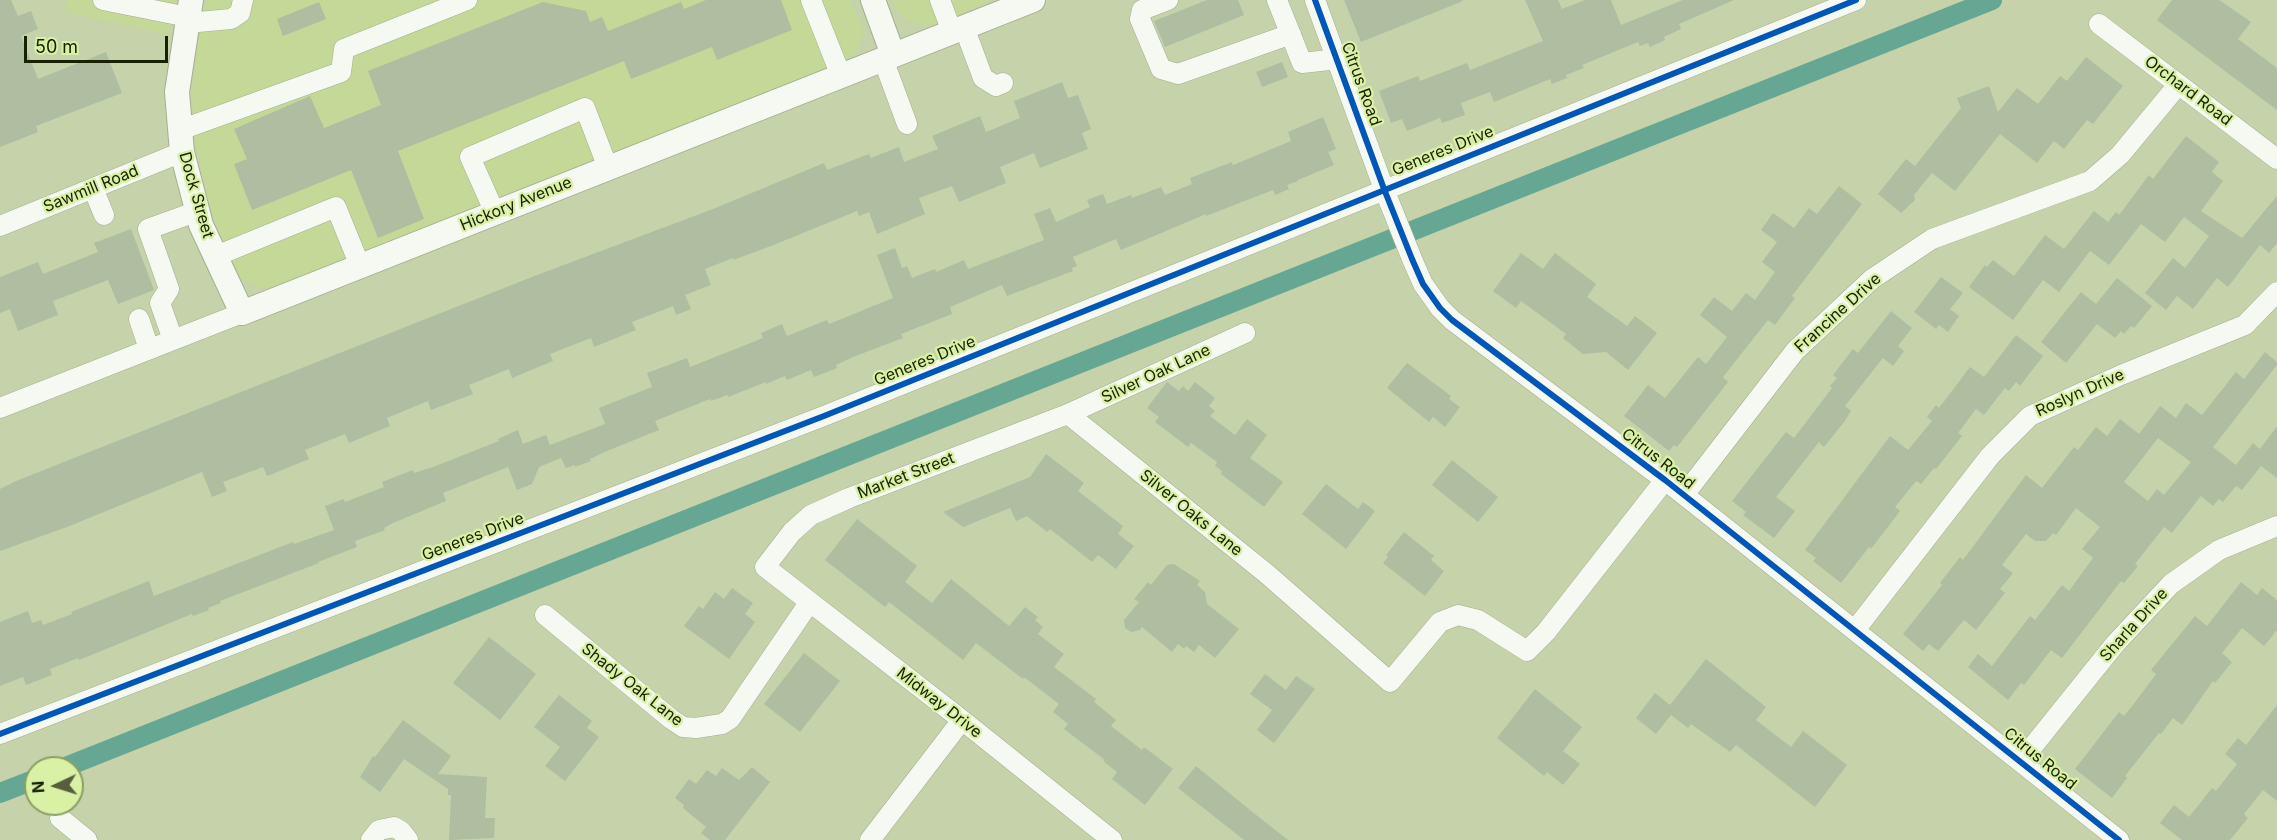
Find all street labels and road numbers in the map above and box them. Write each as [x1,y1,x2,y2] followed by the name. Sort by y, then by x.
[1337,39,1385,129] street label: Citrus Road
[2141,52,2235,130] street label: Orchard Road
[1389,122,1497,180] street label: Generes Drive
[175,150,217,240] street label: Dock Street
[41,161,141,217] street label: Sawmill Road
[457,173,575,235] street label: Hickory Avenue
[1791,269,1885,357] street label: Francine Drive
[871,332,979,390] street label: Generes Drive
[1098,340,1214,408] street label: Silver Oak Lane
[2033,365,2127,421] street label: Roslyn Drive
[1617,424,1699,494] street label: Citrus Road
[855,449,957,503] street label: Market Street
[1136,466,1246,560] street label: Silver Oaks Lane
[419,509,527,565] street label: Generes Drive
[2096,584,2172,666] street label: Sharla Drive
[577,639,687,731] street label: Shady Oak Lane
[892,664,986,742] street label: Midway Drive
[2000,724,2080,794] street label: Citrus Road

